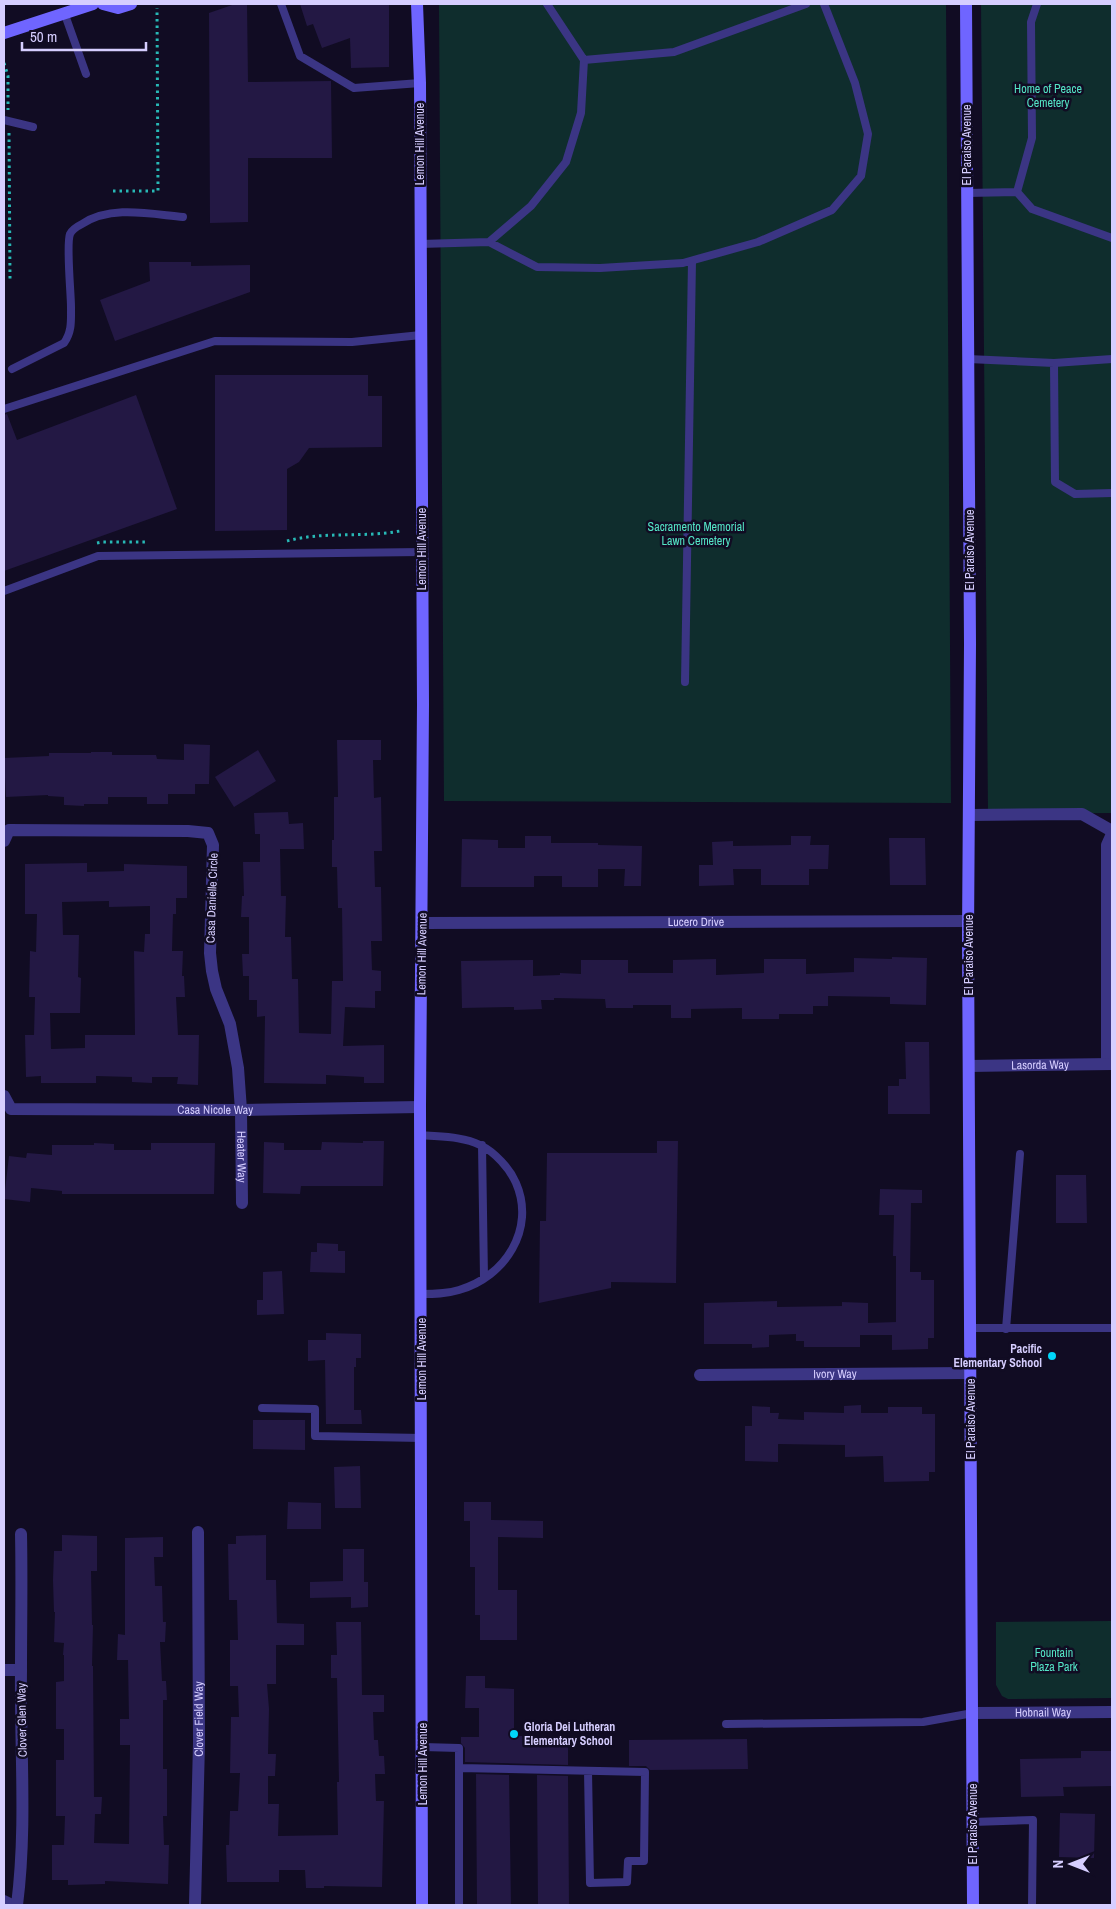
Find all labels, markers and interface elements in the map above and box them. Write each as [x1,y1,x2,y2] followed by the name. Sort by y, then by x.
[22,20,146,52] scale bar
[30,26,57,47] text: 50 m
[1014,81,1082,111] park label: Home of Peace Cemetery
[412,103,428,185] street label: Lemon Hill Avenue
[959,105,975,185] street label: El Paraiso Avenue
[414,508,430,590] street label: Lemon Hill Avenue
[962,510,978,590] street label: El Paraiso Avenue
[648,519,744,549] park label: Sacramento Memorial Lawn Cemetery
[202,853,222,943] street label: Casa Danielle Circle
[413,913,431,995] street label: Lemon Hill Avenue
[668,914,724,930] street label: Lucero Drive
[961,915,977,995] street label: El Paraiso Avenue
[1011,1057,1069,1073] street label: Lasorda Way
[177,1102,253,1118] street label: Casa Nicole Way
[233,1131,250,1183] street label: Heater Way
[414,1318,430,1400] street label: Lemon Hill Avenue
[953,1341,1043,1371] place label: Pacific Elementary School
[1046,1350,1058,1362] marker: Pacific Elementary School
[813,1366,857,1382] street label: Ivory Way
[963,1379,979,1459] street label: El Paraiso Avenue
[1030,1645,1078,1675] park label: Fountain Plaza Park
[191,1681,207,1757] street label: Clover Field Way
[13,1683,31,1757] street label: Clover Glen Way
[1015,1704,1071,1721] street label: Hobnail Way
[524,1719,615,1749] place label: Gloria Dei Lutheran Elementary School
[415,1723,431,1805] street label: Lemon Hill Avenue
[508,1728,520,1740] marker: Gloria Dei Lutheran Elementary School
[965,1784,981,1864] street label: El Paraiso Avenue
[1046,1839,1096,1889] north arrow
[1049,1860,1067,1868] text: N

